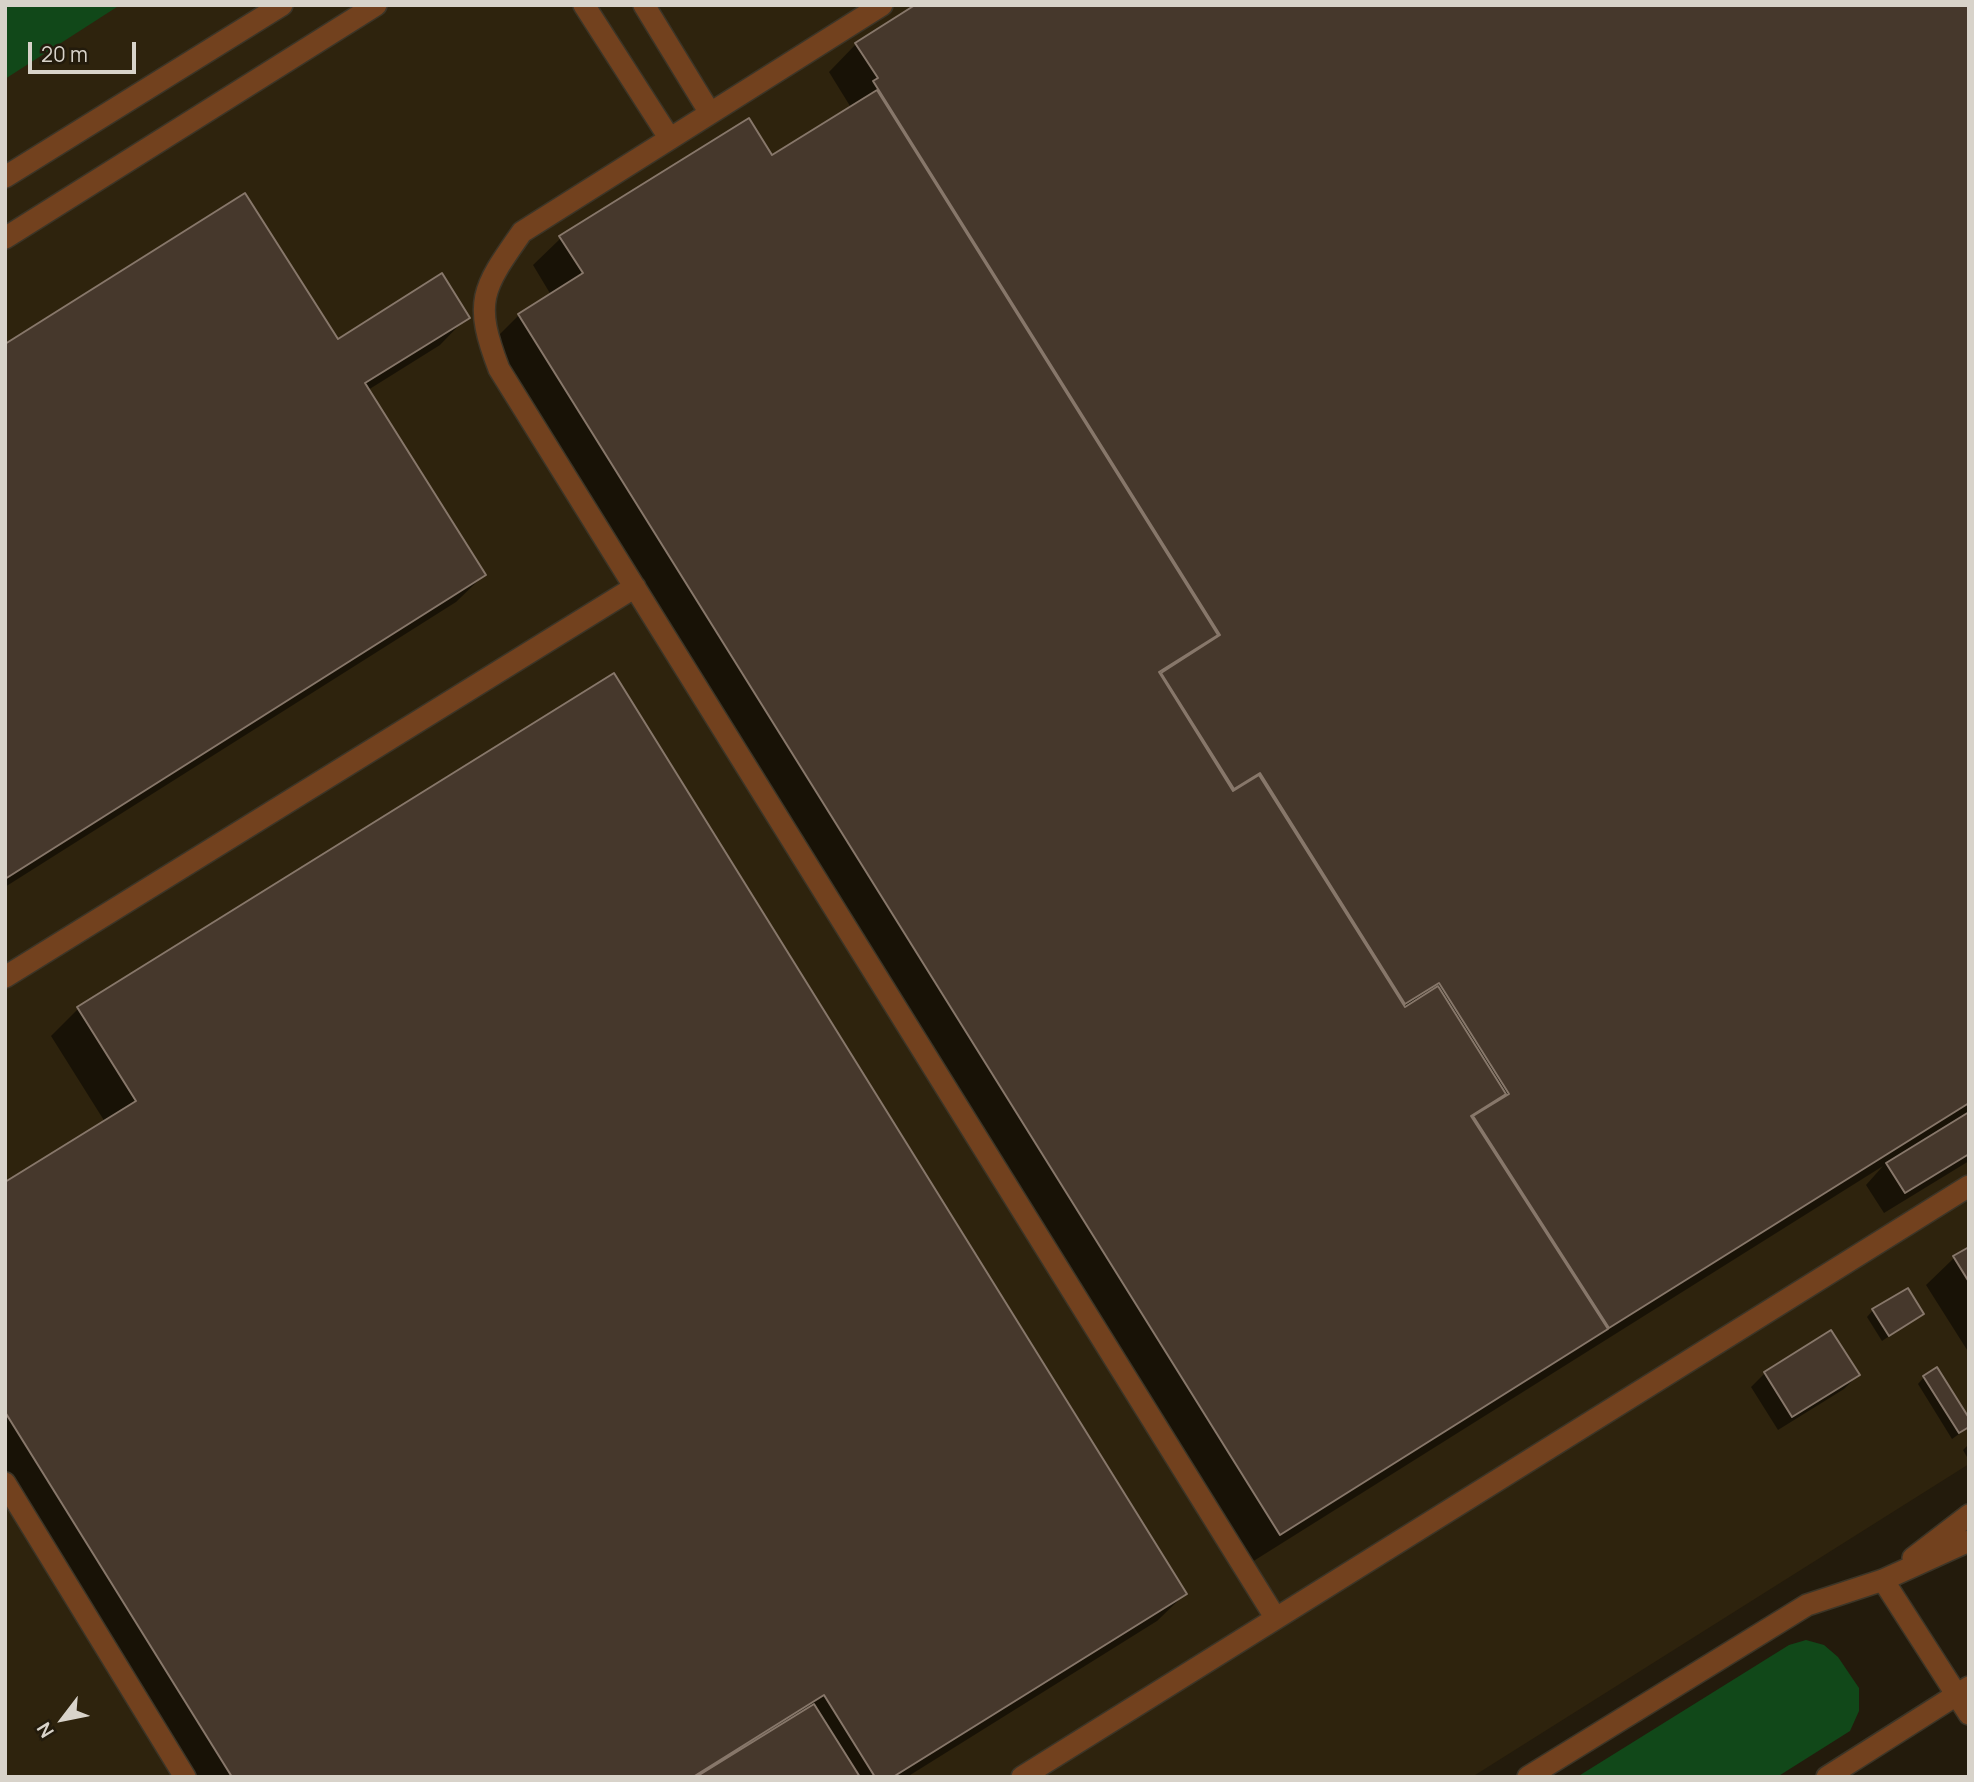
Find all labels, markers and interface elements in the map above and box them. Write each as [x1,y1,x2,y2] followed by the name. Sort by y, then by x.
[32,28,140,72] scale bar
[41,40,88,68] text: 20 m
[28,1684,98,1754] north arrow
[31,1717,60,1743] text: N

